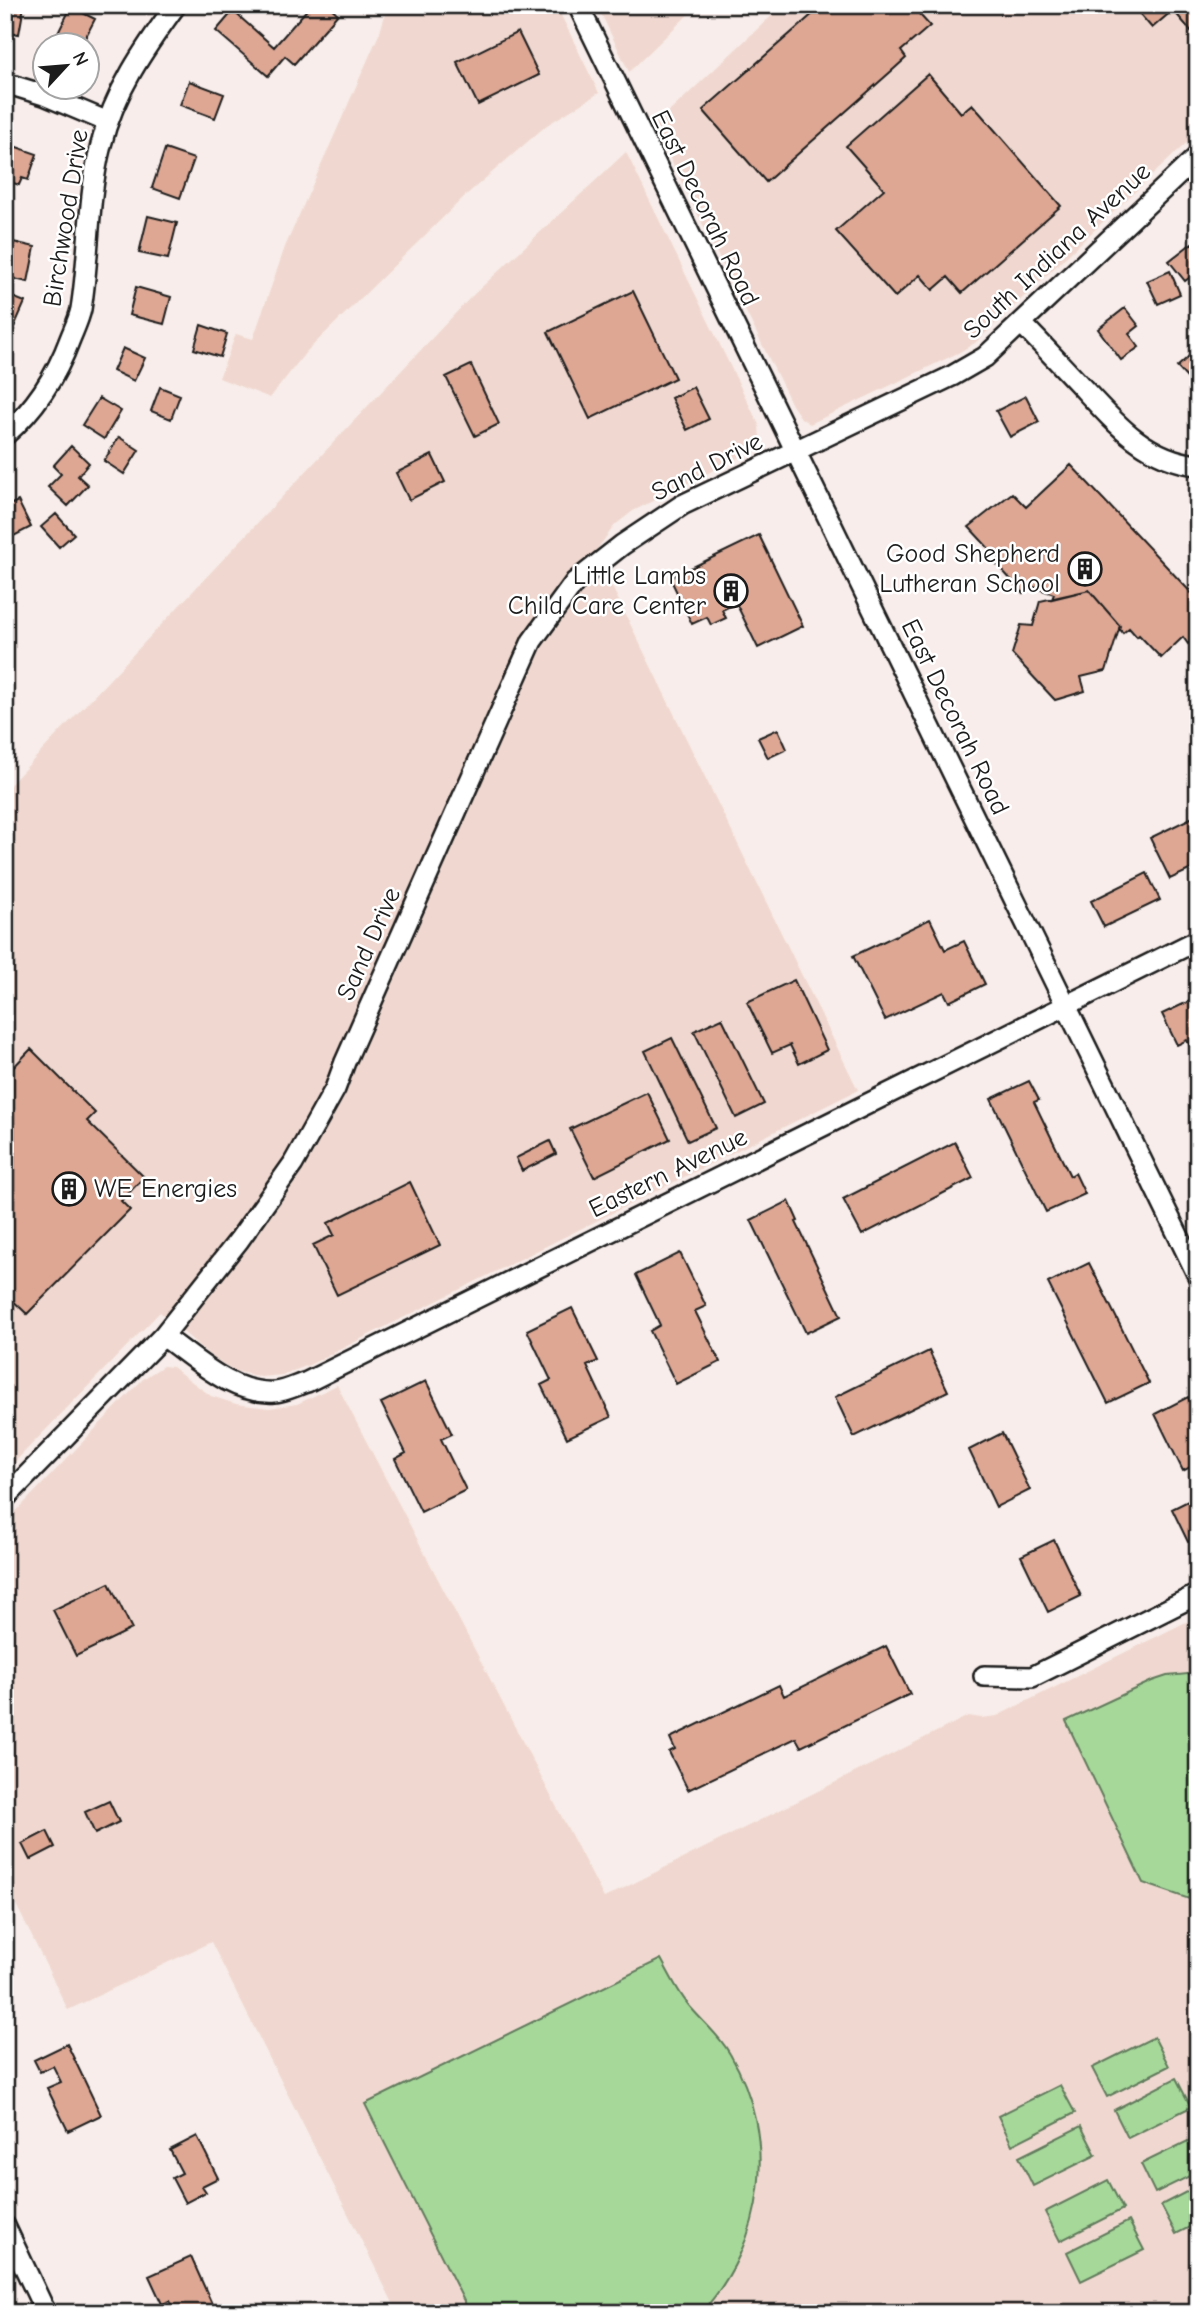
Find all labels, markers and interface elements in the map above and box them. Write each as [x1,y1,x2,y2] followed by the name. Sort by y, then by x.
[32,32,102,102] north arrow
[68,49,93,69] text: N
[645,105,765,311] street label: East Decorah Road
[37,127,95,309] street label: Birchwood Drive
[957,157,1157,345] street label: South Indiana Avenue
[646,426,768,508] street label: Sand Drive
[879,539,1060,599] place label: Good Shepherd Lutheran School
[1066,550,1104,588] building icon: Good Shepherd Lutheran School
[508,561,707,621] place label: Little Lambs Child Care Center
[712,572,750,610] building icon: Little Lambs Child Care Center
[895,614,1015,820] street label: East Decorah Road
[331,883,407,1005] street label: Sand Drive
[584,1122,752,1224] street label: Eastern Avenue
[50,1170,88,1208] building icon: WE Energies
[94,1174,237,1204] place label: WE Energies

